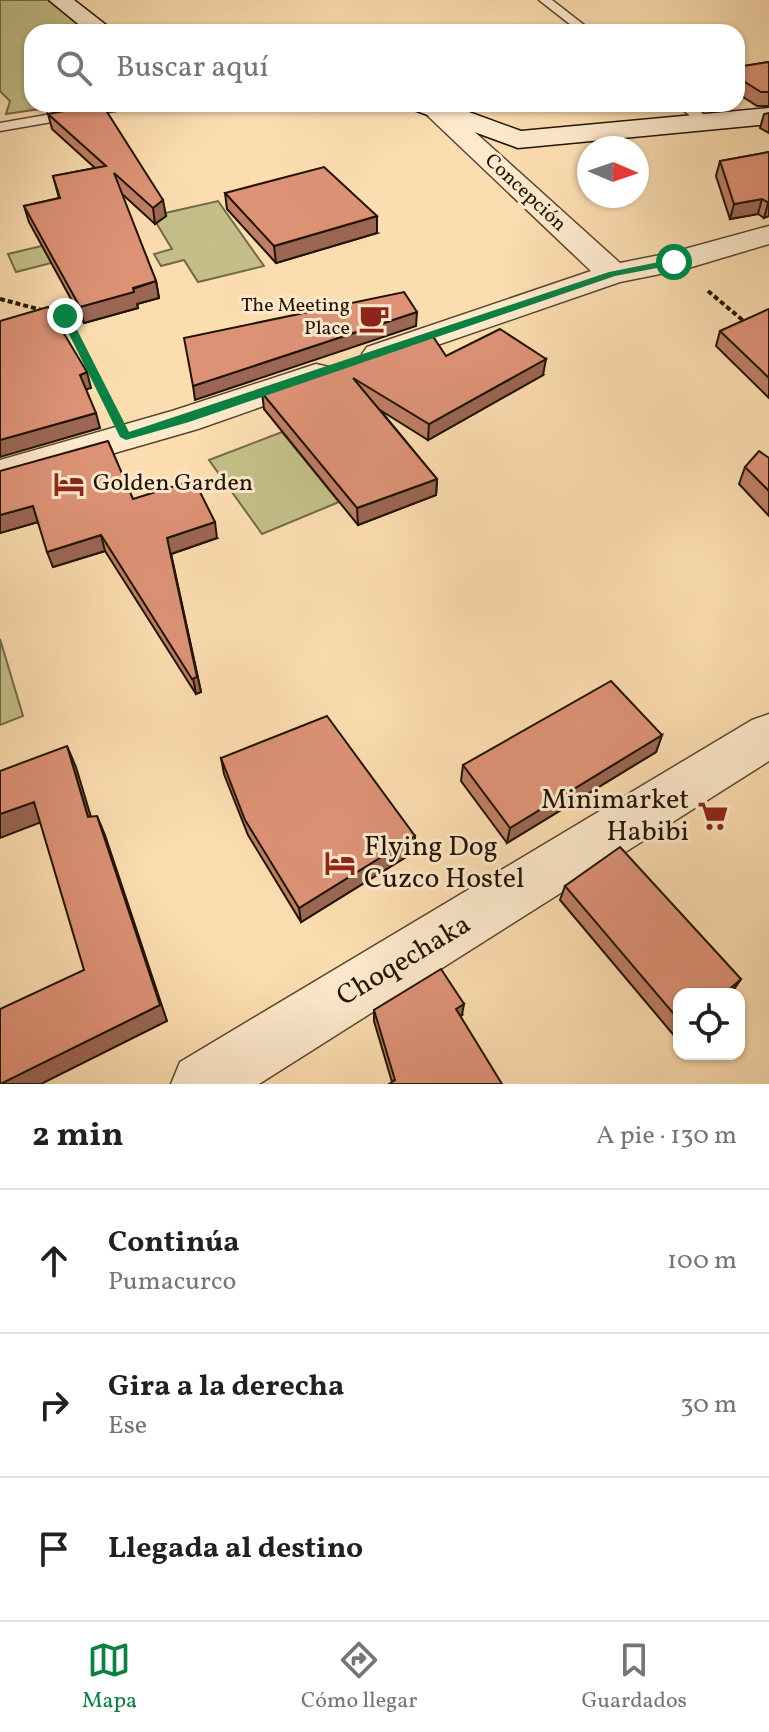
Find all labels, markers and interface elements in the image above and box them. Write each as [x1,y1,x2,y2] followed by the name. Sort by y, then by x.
[24,24,745,112] search box
[52,46,96,90] icon: search
[116,47,269,89] text: Buscar aquí
[577,136,649,208] north arrow
[478,148,572,238] street label: Concepción
[656,244,692,280] route start
[241,292,350,343] place label: The Meeting Place
[47,298,83,334] route end
[357,301,391,335] cafe icon: The Meeting Place
[52,467,86,501] hotel icon: Golden Garden
[93,467,253,501] place label: Golden Garden
[541,781,689,852] place label: Minimarket Habibi
[696,799,730,833] supermarket icon: Minimarket Habibi
[364,828,524,899] place label: Flying Dog Cuzco Hostel
[323,846,357,880] hotel icon: Flying Dog Cuzco Hostel
[330,906,478,1016] street label: Choqechaka
[673,988,745,1060] map controls
[673,988,745,1060] button: locate
[32,1113,124,1160] text: 2 min
[596,1118,737,1154] text: A pie · 130 m
[108,1222,240,1264] text: Continúa
[32,1239,76,1283] icon: ahead
[667,1243,737,1279] text: 100 m
[108,1264,236,1300] text: Pumacurco
[108,1366,344,1408] text: Gira a la derecha
[32,1383,76,1427] icon: right
[680,1387,737,1423] text: 30 m
[108,1408,147,1444] text: Ese
[32,1527,76,1571] icon: arrive
[108,1528,363,1570] text: Llegada al destino
[82,1638,137,1717] tab: Mapa
[301,1638,418,1717] tab: Cómo llegar
[581,1638,687,1717] tab: Guardados

